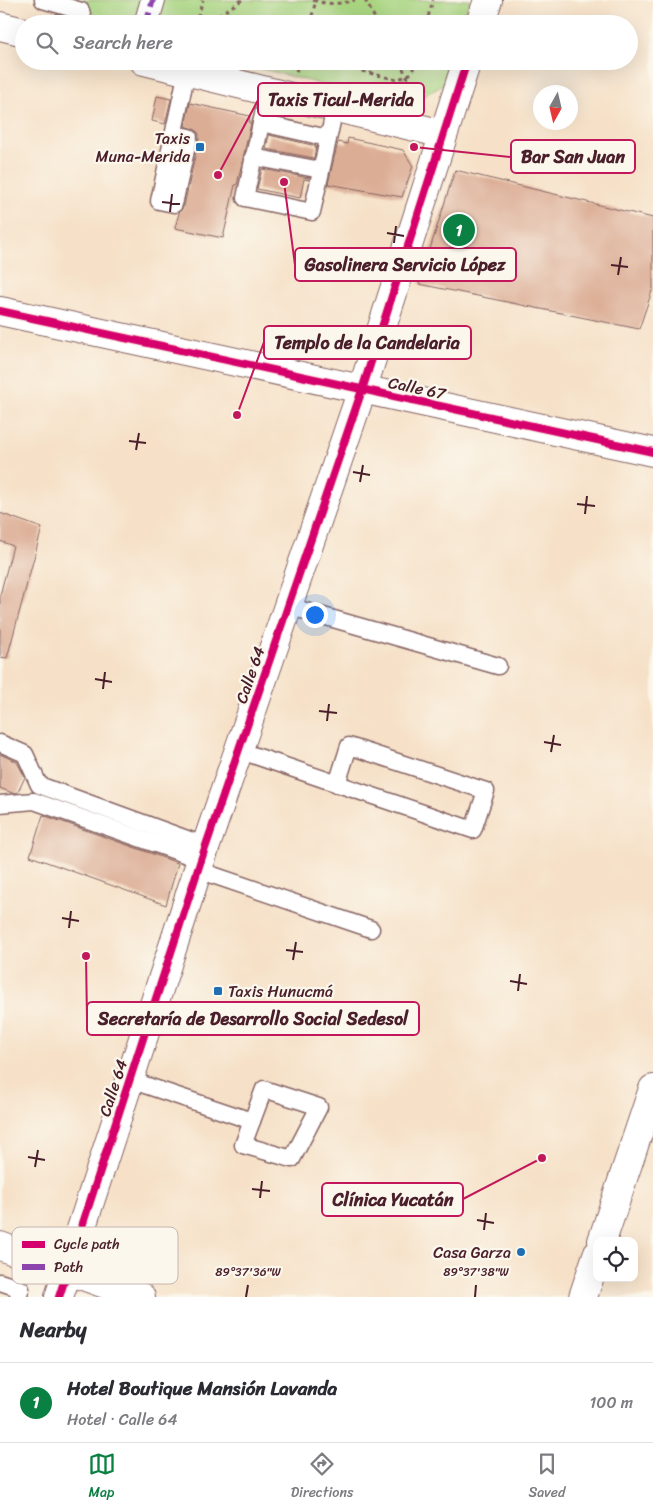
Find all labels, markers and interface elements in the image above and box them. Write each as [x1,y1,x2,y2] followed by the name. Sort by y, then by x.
[15,15,638,70] search box
[73,26,173,59] text: Search here
[33,29,61,57] icon: search
[258,83,424,116] callout: Taxis Ticul-Merida
[268,84,414,116] text: Taxis Ticul-Merida
[533,85,578,130] north arrow
[95,124,191,171] place label: Taxis Muna-Merida
[511,140,635,173] callout: Bar San Juan
[194,141,206,153] marker: Taxis Muna-Merida
[521,141,625,173] text: Bar San Juan
[443,211,475,249] pin: 1
[295,248,516,281] callout: Gasolinera Servicio López
[304,249,506,281] text: Gasolinera Servicio López
[264,326,471,359] callout: Templo de la Candelaria
[274,327,461,359] text: Templo de la Candelaria
[386,368,449,408] street label: Calle 67
[302,602,328,628] your location
[227,643,273,707] street label: Calle 64
[228,977,333,1006] place label: Taxis Hunucmá
[212,985,224,997] marker: Taxis Hunucmá
[87,1002,419,1035] callout: Secretaría de Desarrollo Social Sedesol
[97,1003,409,1035] text: Secretaría de Desarrollo Social Sedesol
[90,1056,136,1120] street label: Calle 64
[322,1183,463,1216] callout: Clínica Yucatán
[331,1184,454,1216] text: Clínica Yucatán
[12,1227,178,1284] legend
[54,1232,120,1257] text: Cycle path
[593,1237,638,1282] map controls
[593,1237,638,1282] button: locate
[433,1238,511,1267] place label: Casa Garza
[515,1246,527,1258] marker: Casa Garza
[54,1255,83,1280] text: Path
[215,1261,281,1283] text: 89°37'36"W
[443,1261,510,1283] text: 89°37'38"W
[20,1311,86,1349] text: Nearby
[67,1372,337,1405] text: Hotel Boutique Mansión Lavanda
[33,1388,39,1417] text: 1
[589,1388,633,1417] text: 100 m
[67,1405,177,1434] text: Hotel · Calle 64
[88,1450,116,1505] tab: Map
[291,1450,353,1505] tab: Directions
[529,1450,565,1505] tab: Saved

